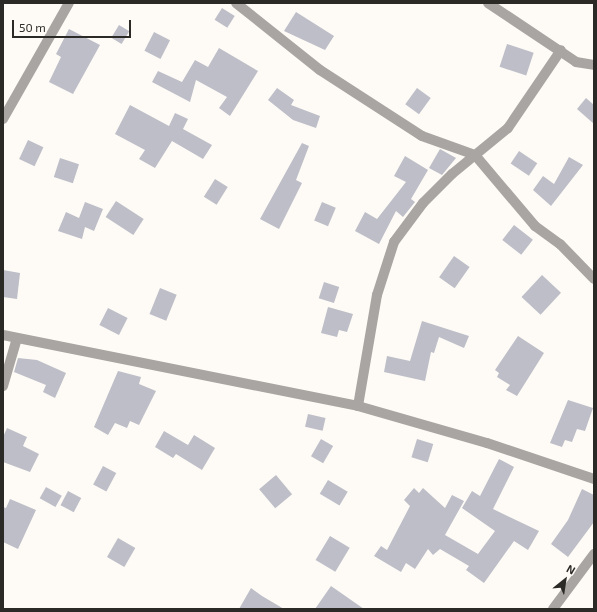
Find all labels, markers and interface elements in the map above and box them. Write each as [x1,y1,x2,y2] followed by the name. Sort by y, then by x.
[14,12,133,38] scale bar
[19,20,46,34] text: 50 m
[545,560,585,600] north arrow
[565,562,578,577] text: N

